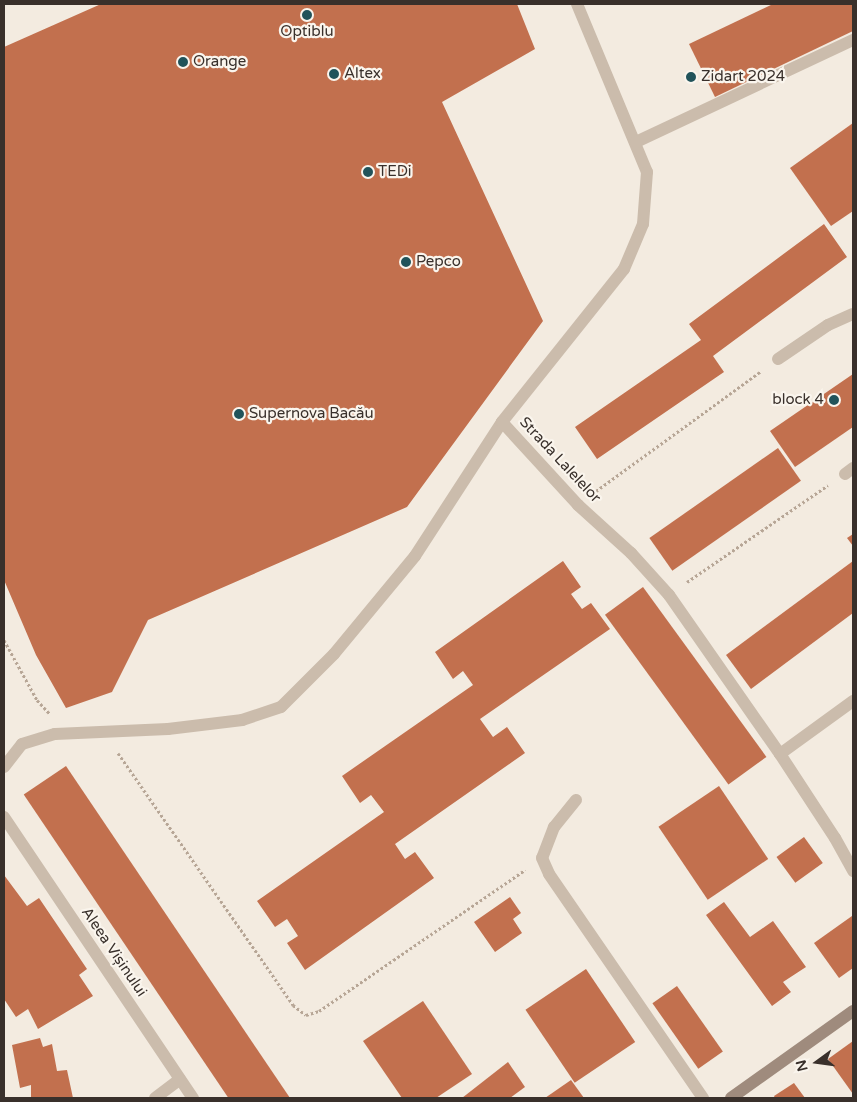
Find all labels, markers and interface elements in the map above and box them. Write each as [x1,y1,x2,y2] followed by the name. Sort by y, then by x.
[301,9,313,21] marker: Optiblu
[280,23,334,41] place label: Optiblu
[193,53,246,71] place label: Orange
[177,56,189,68] marker: Orange
[344,65,381,83] place label: Altex
[328,68,340,80] marker: Altex
[701,68,785,86] place label: Zidart 2024
[685,71,697,83] marker: Zidart 2024
[378,163,412,181] place label: TEDi
[362,166,374,178] marker: TEDi
[416,253,461,271] place label: Pepco
[400,256,412,268] marker: Pepco
[772,391,824,409] place label: block 4
[828,394,840,406] marker: block 4
[249,405,374,423] place label: Supernova Bacău
[233,408,245,420] marker: Supernova Bacău
[516,413,604,507] street label: Strada Lalelelor
[77,904,151,1000] street label: Aleea Vișinului
[792,1037,842,1087] north arrow
[792,1058,812,1073] text: N

